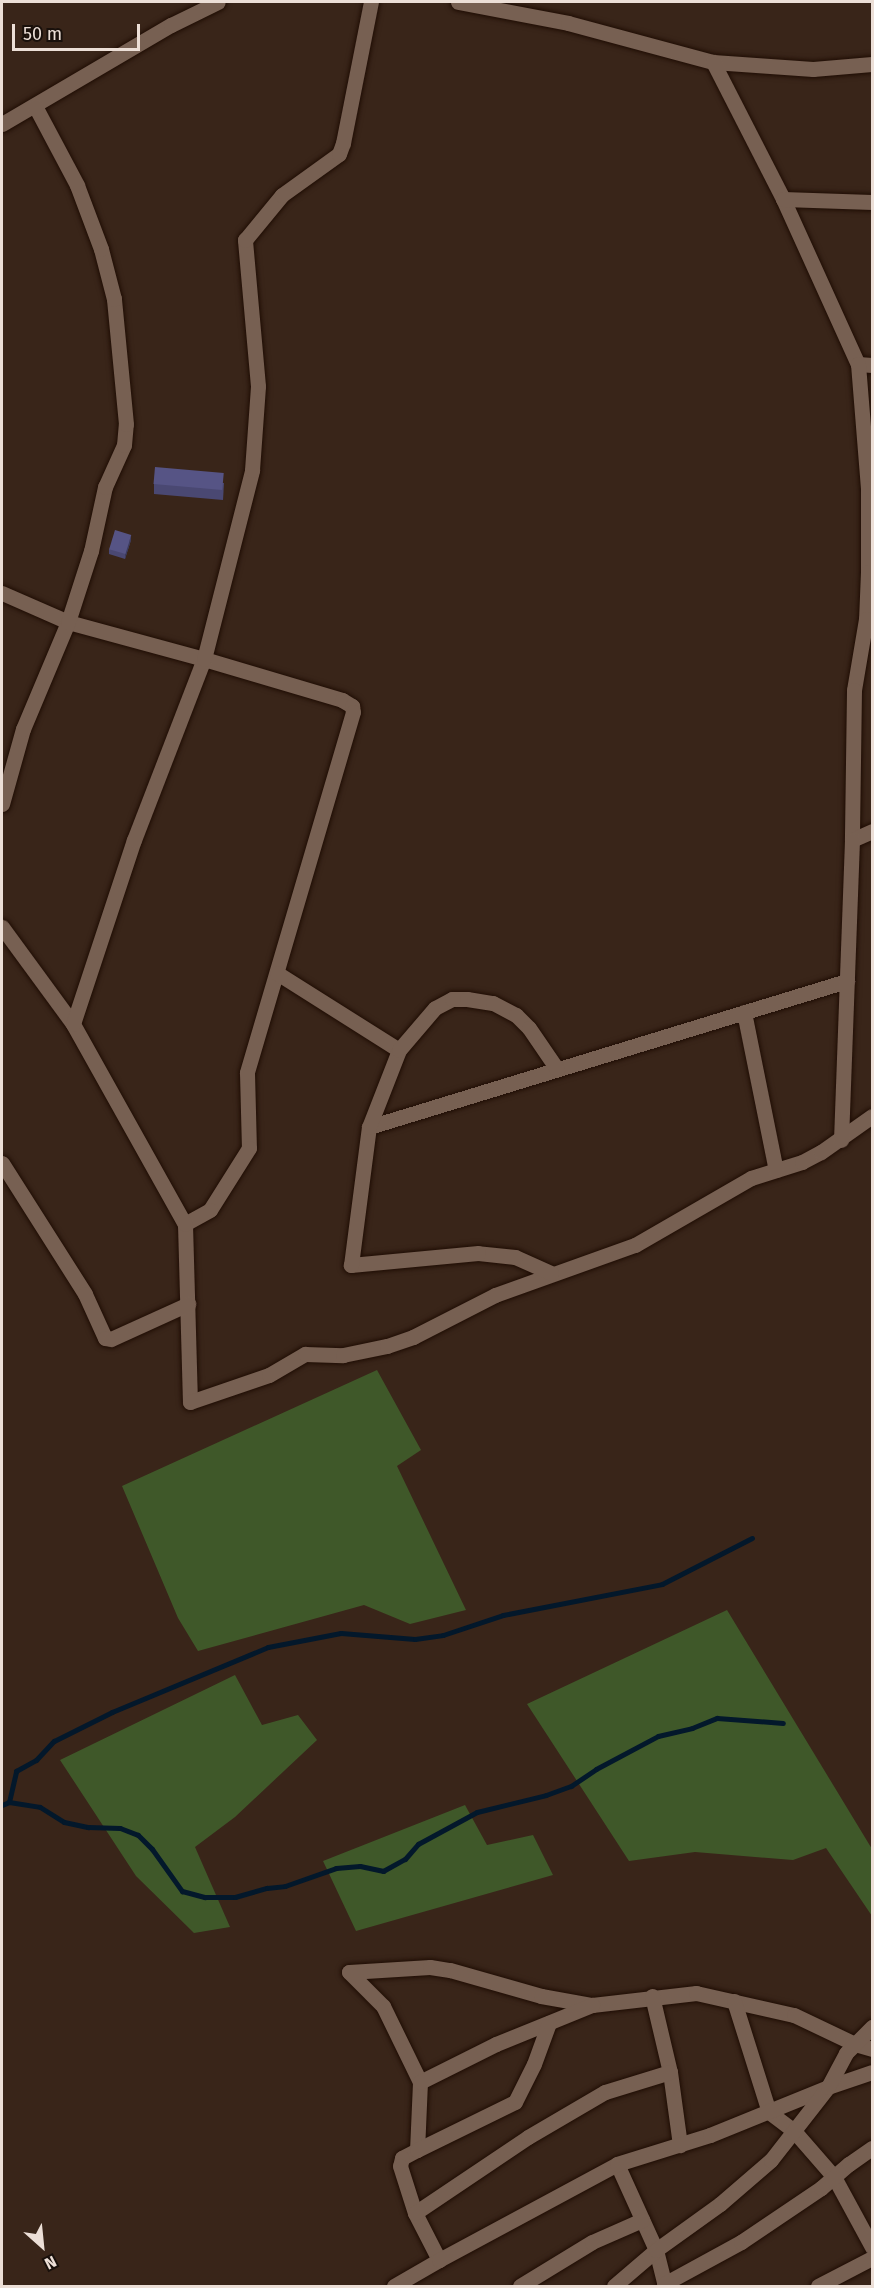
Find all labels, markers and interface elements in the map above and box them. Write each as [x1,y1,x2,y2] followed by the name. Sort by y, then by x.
[15,12,142,50] scale bar
[23,23,62,45] text: 50 m
[12,2216,72,2276] north arrow
[41,2252,59,2273] text: N

